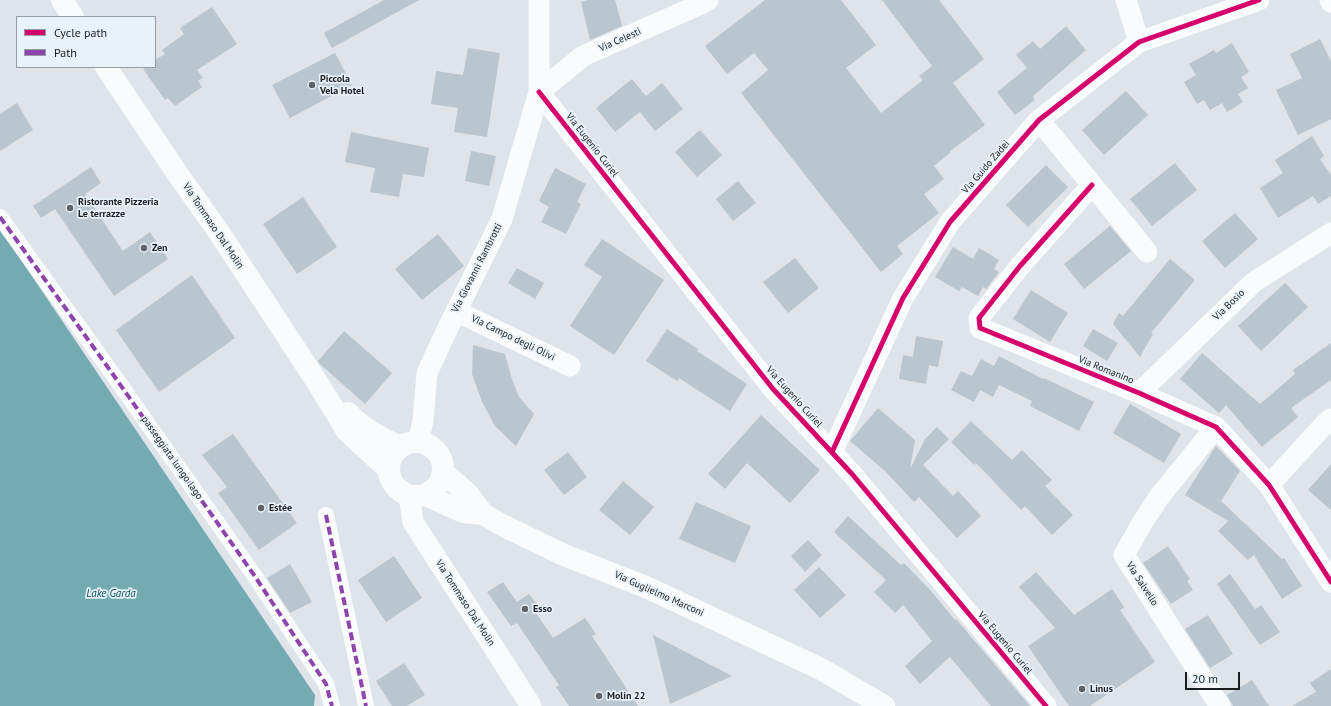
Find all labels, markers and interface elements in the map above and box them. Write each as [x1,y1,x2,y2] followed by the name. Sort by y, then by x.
[16,16,156,68] legend
[54,25,107,40] text: Cycle path
[597,25,643,55] street label: Via Celesti
[54,45,77,60] text: Path
[320,73,364,96] place label: Piccola Vela Hotel
[307,80,317,90] marker: Piccola Vela Hotel
[563,110,621,180] street label: Via Eugenio Curiel
[960,138,1012,196] street label: Via Guido Zadei
[180,181,246,271] street label: Via Tommaso Dal Molin
[78,196,158,220] place label: Ristorante Pizzeria Le terrazze
[65,203,75,213] marker: Ristorante Pizzeria Le terrazze
[449,221,505,315] street label: Via Giovanni Rambrotti
[152,242,168,254] place label: Zen
[139,243,149,253] marker: Zen
[1211,287,1247,323] street label: Via Bosio
[469,312,557,364] street label: Via Campo degli Olivi
[1076,353,1136,387] street label: Via Romanino
[763,364,825,430] street label: Via Eugenio Curiel
[139,414,205,502] street label: passeggiata lungo lago
[269,502,292,514] place label: Estée
[256,503,266,513] marker: Estée
[433,558,497,648] street label: Via Tommaso Dal Molin
[1123,560,1161,608] street label: Via Salvello
[612,569,706,619] street label: Via Guglielmo Marconi
[86,587,136,601] water label: Lake Garda
[533,603,552,615] place label: Esso
[520,604,530,614] marker: Esso
[975,609,1035,677] street label: Via Eugenio Curiel
[1187,664,1242,690] scale bar
[1192,671,1218,686] text: 20 m
[1090,683,1113,695] place label: Linus
[1077,684,1087,694] marker: Linus
[607,690,645,702] place label: Molin 22
[594,691,604,701] marker: Molin 22

